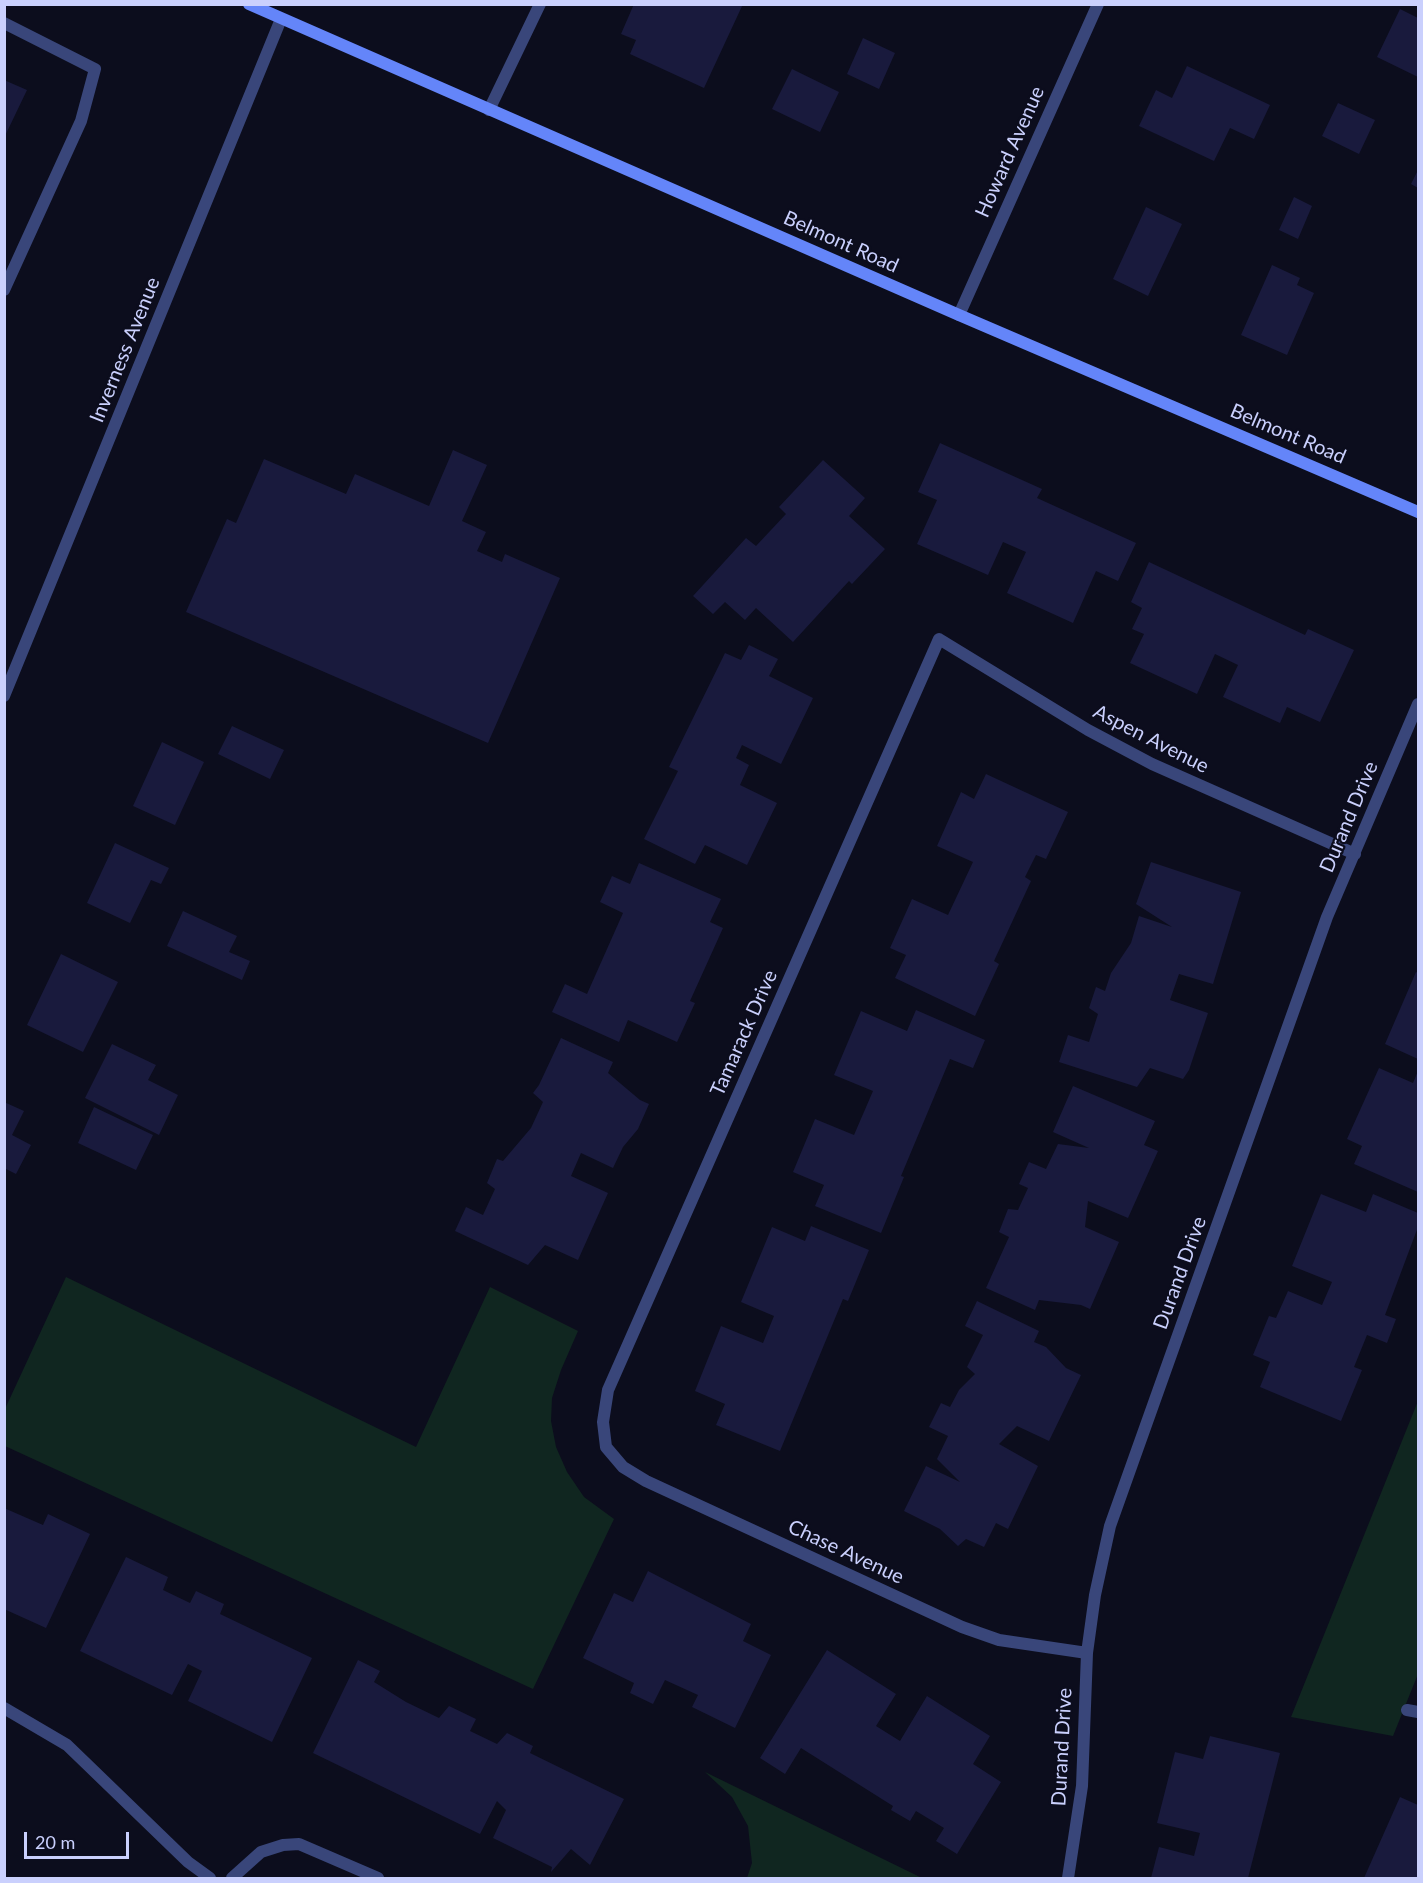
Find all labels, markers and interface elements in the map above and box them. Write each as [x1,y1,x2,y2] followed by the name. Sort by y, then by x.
[970,83,1050,221] street label: Howard Avenue
[780,206,902,278] street label: Belmont Road
[85,274,165,426] street label: Inverness Avenue
[1226,399,1350,469] street label: Belmont Road
[1089,700,1213,778] street label: Aspen Avenue
[1315,758,1383,876] street label: Durand Drive
[705,966,783,1100] street label: Tamarack Drive
[1148,1213,1212,1333] street label: Durand Drive
[784,1515,908,1589] street label: Chase Avenue
[1047,1687,1077,1807] street label: Durand Drive
[27,1820,132,1858] scale bar
[35,1831,75,1853] text: 20 m

